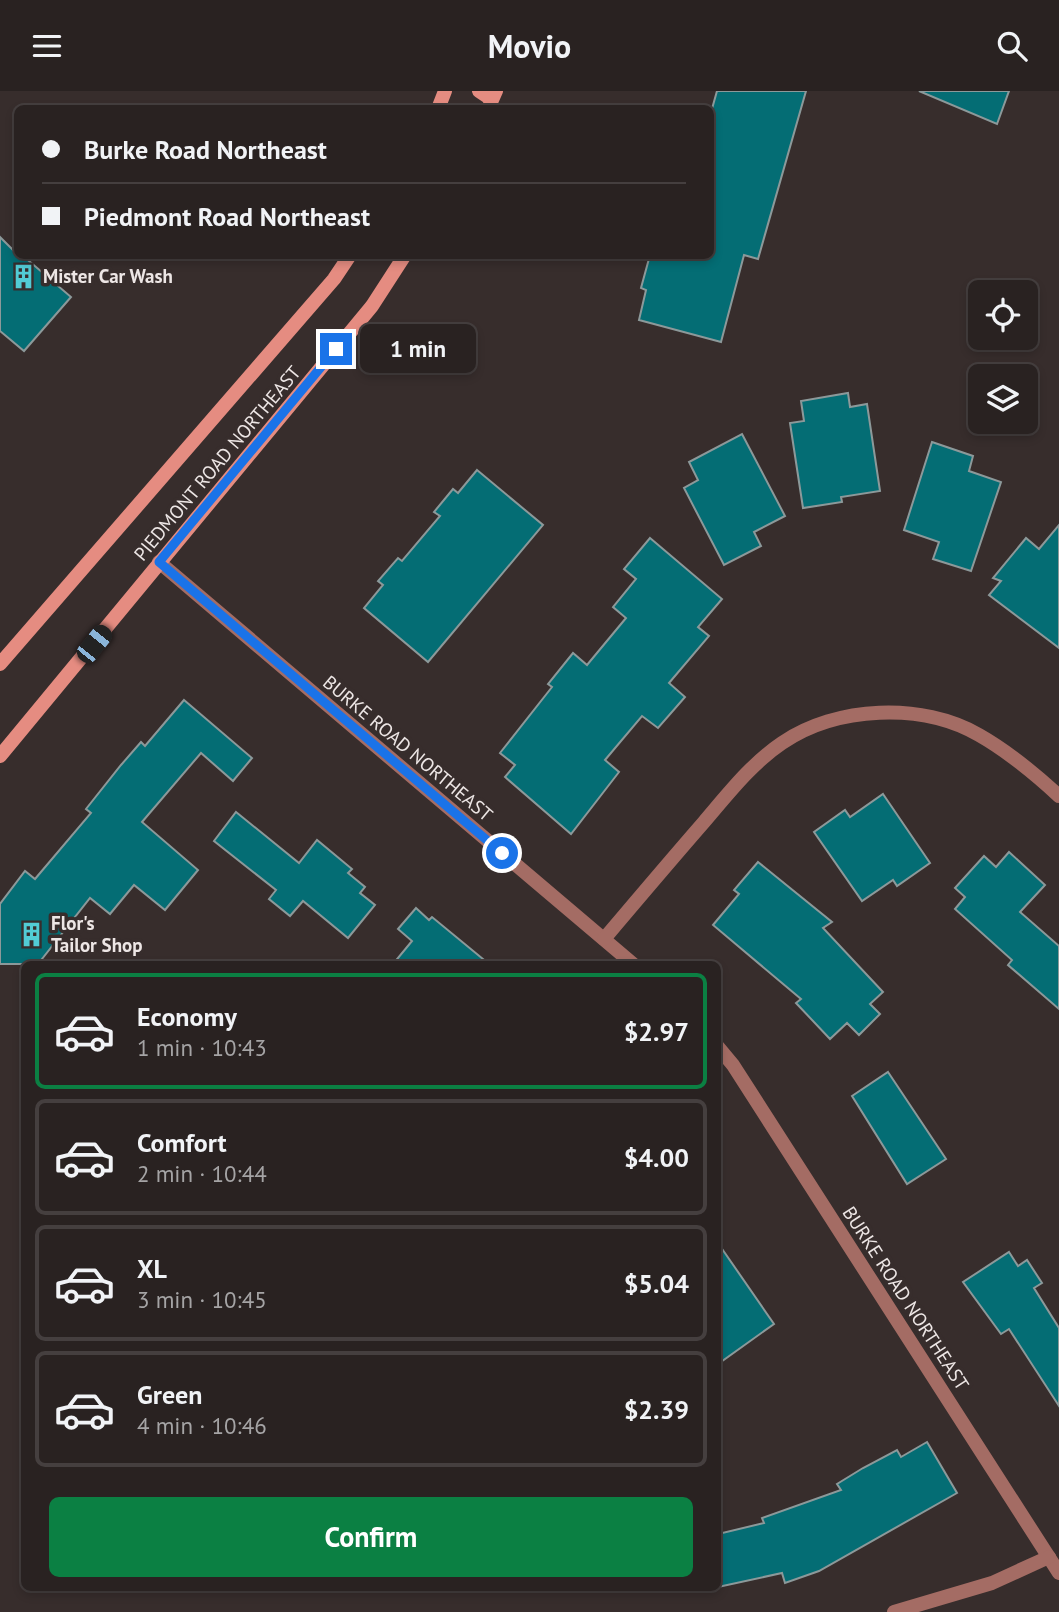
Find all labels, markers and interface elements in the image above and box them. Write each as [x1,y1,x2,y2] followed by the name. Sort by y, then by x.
[488,25,571,67] text: Movio
[28,27,66,65] icon: menu
[993,27,1031,65] icon: search
[84,133,327,166] text: Burke Road Northeast
[84,200,370,233] text: Piedmont Road Northeast
[9,262,37,290] building icon: Mister Car Wash
[43,264,173,288] place label: Mister Car Wash
[968,280,1038,434] map controls
[968,280,1038,350] button: locate
[360,324,476,373] callout: 1 min
[320,333,352,365] route end
[390,334,446,363] text: 1 min
[128,360,306,565] street label: PIEDMONT ROAD NORTHEAST
[968,364,1038,434] button: layers
[73,621,116,667] car
[318,670,498,826] street label: BURKE ROAD NORTHEAST
[486,837,518,869] route start
[51,911,143,957] place label: Flor's Tailor Shop
[17,920,45,948] building icon: Flor's Tailor Shop
[53,1000,116,1063] icon: car
[137,1000,237,1033] text: Economy
[624,1015,689,1048] text: $2.97
[137,1033,267,1062] text: 1 min · 10:43
[53,1126,116,1189] icon: car
[137,1126,227,1159] text: Comfort
[624,1141,689,1174] text: $4.00
[137,1159,267,1188] text: 2 min · 10:44
[838,1202,975,1395] street label: BURKE ROAD NORTHEAST
[53,1252,116,1315] icon: car
[137,1252,167,1285] text: XL
[624,1267,689,1300] text: $5.04
[137,1285,267,1314] text: 3 min · 10:45
[53,1378,116,1441] icon: car
[137,1378,202,1411] text: Green
[624,1393,689,1426] text: $2.39
[137,1411,267,1440] text: 4 min · 10:46
[49,1497,693,1577] button: Confirm

